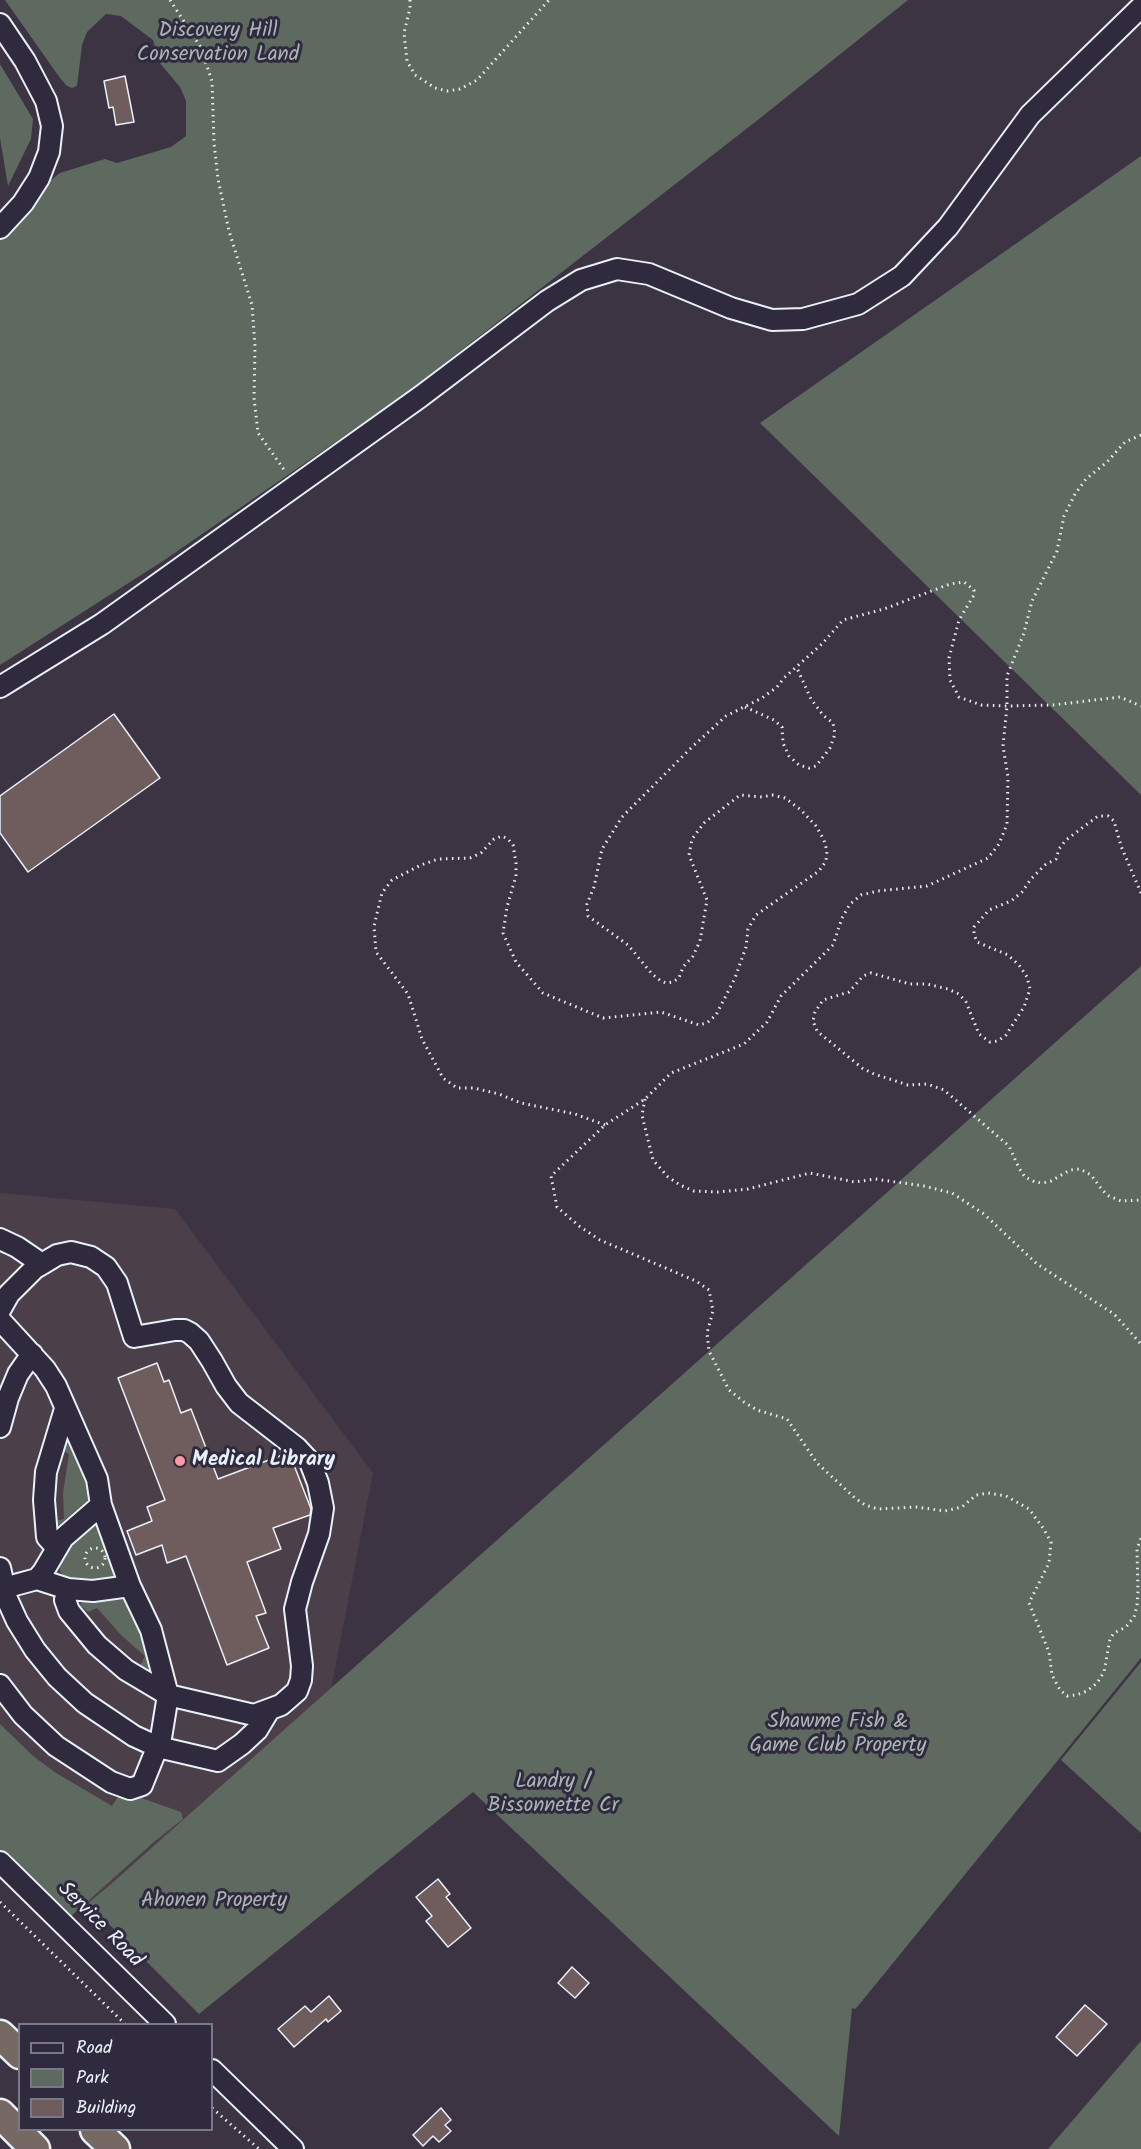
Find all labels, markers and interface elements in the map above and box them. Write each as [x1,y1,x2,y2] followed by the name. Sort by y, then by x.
[137,19,299,69] park label: Discovery Hill Conservation Land
[192,1448,335,1474] place label: Medical Library
[173,1454,187,1468] marker: Medical Library
[750,1710,926,1760] park label: Shawme Fish & Game Club Property
[487,1770,619,1820] park label: Landry / Bissonnette Cr
[51,1878,147,1974] street label: Service Road
[141,1889,287,1915] park label: Ahonen Property
[18,2023,213,2131] legend
[76,2034,112,2063] text: Road
[76,2064,109,2093] text: Park
[76,2094,136,2123] text: Building

